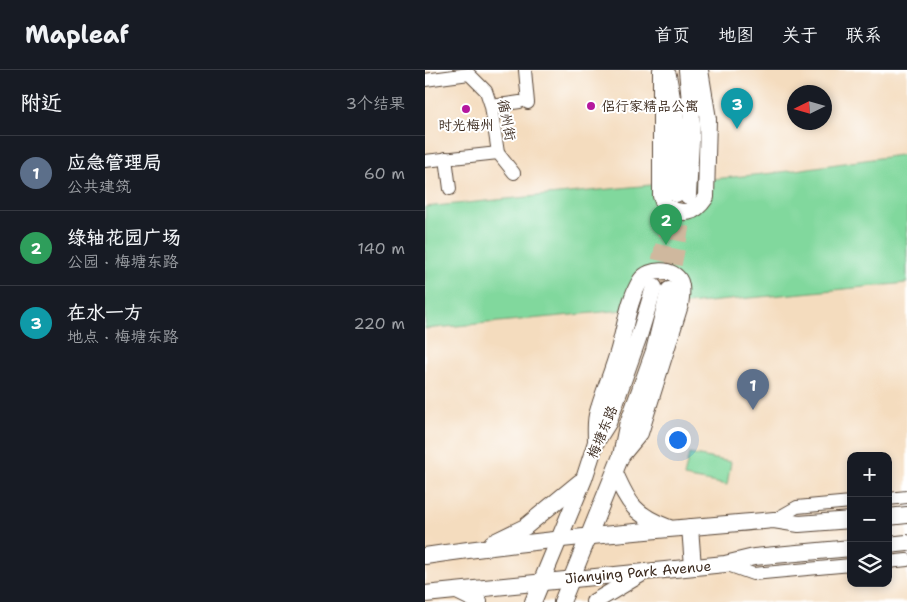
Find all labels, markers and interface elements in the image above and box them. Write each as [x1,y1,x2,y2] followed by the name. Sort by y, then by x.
[25,19,129,51] text: Mapleaf
[654,23,690,47] text: 首页
[718,23,754,47] text: 地图
[782,23,818,47] text: 关于
[846,23,882,47] text: 联系
[787,85,832,130] north arrow
[721,88,753,129] pin: 3
[20,89,62,117] text: 附近
[346,93,405,114] text: 3个结果
[601,97,699,115] place label: 侣行家精品公寓
[494,98,520,142] street label: 循州街
[585,100,597,112] marker: 侣行家精品公寓
[460,103,472,115] marker: 时光梅州
[438,116,494,134] place label: 时光梅州
[67,150,162,175] text: 应急管理局
[32,163,40,184] text: 1
[364,163,405,184] text: 60 m
[67,176,131,197] text: 公共建筑
[650,204,682,245] pin: 2
[67,225,181,250] text: 绿轴花园广场
[30,238,42,259] text: 2
[358,238,405,259] text: 140 m
[67,251,178,272] text: 公园 · 梅塘东路
[67,300,143,325] text: 在水一方
[30,313,42,334] text: 3
[353,313,405,334] text: 220 m
[67,326,178,347] text: 地点 · 梅塘东路
[737,369,769,410] pin: 1
[583,403,621,461] street label: 梅塘东路
[665,427,691,453] your location
[847,452,892,587] map controls
[847,452,892,497] button: +
[847,497,892,542] button: −
[847,542,892,587] button: layers
[564,557,712,587] street label: Jianying Park Avenue

